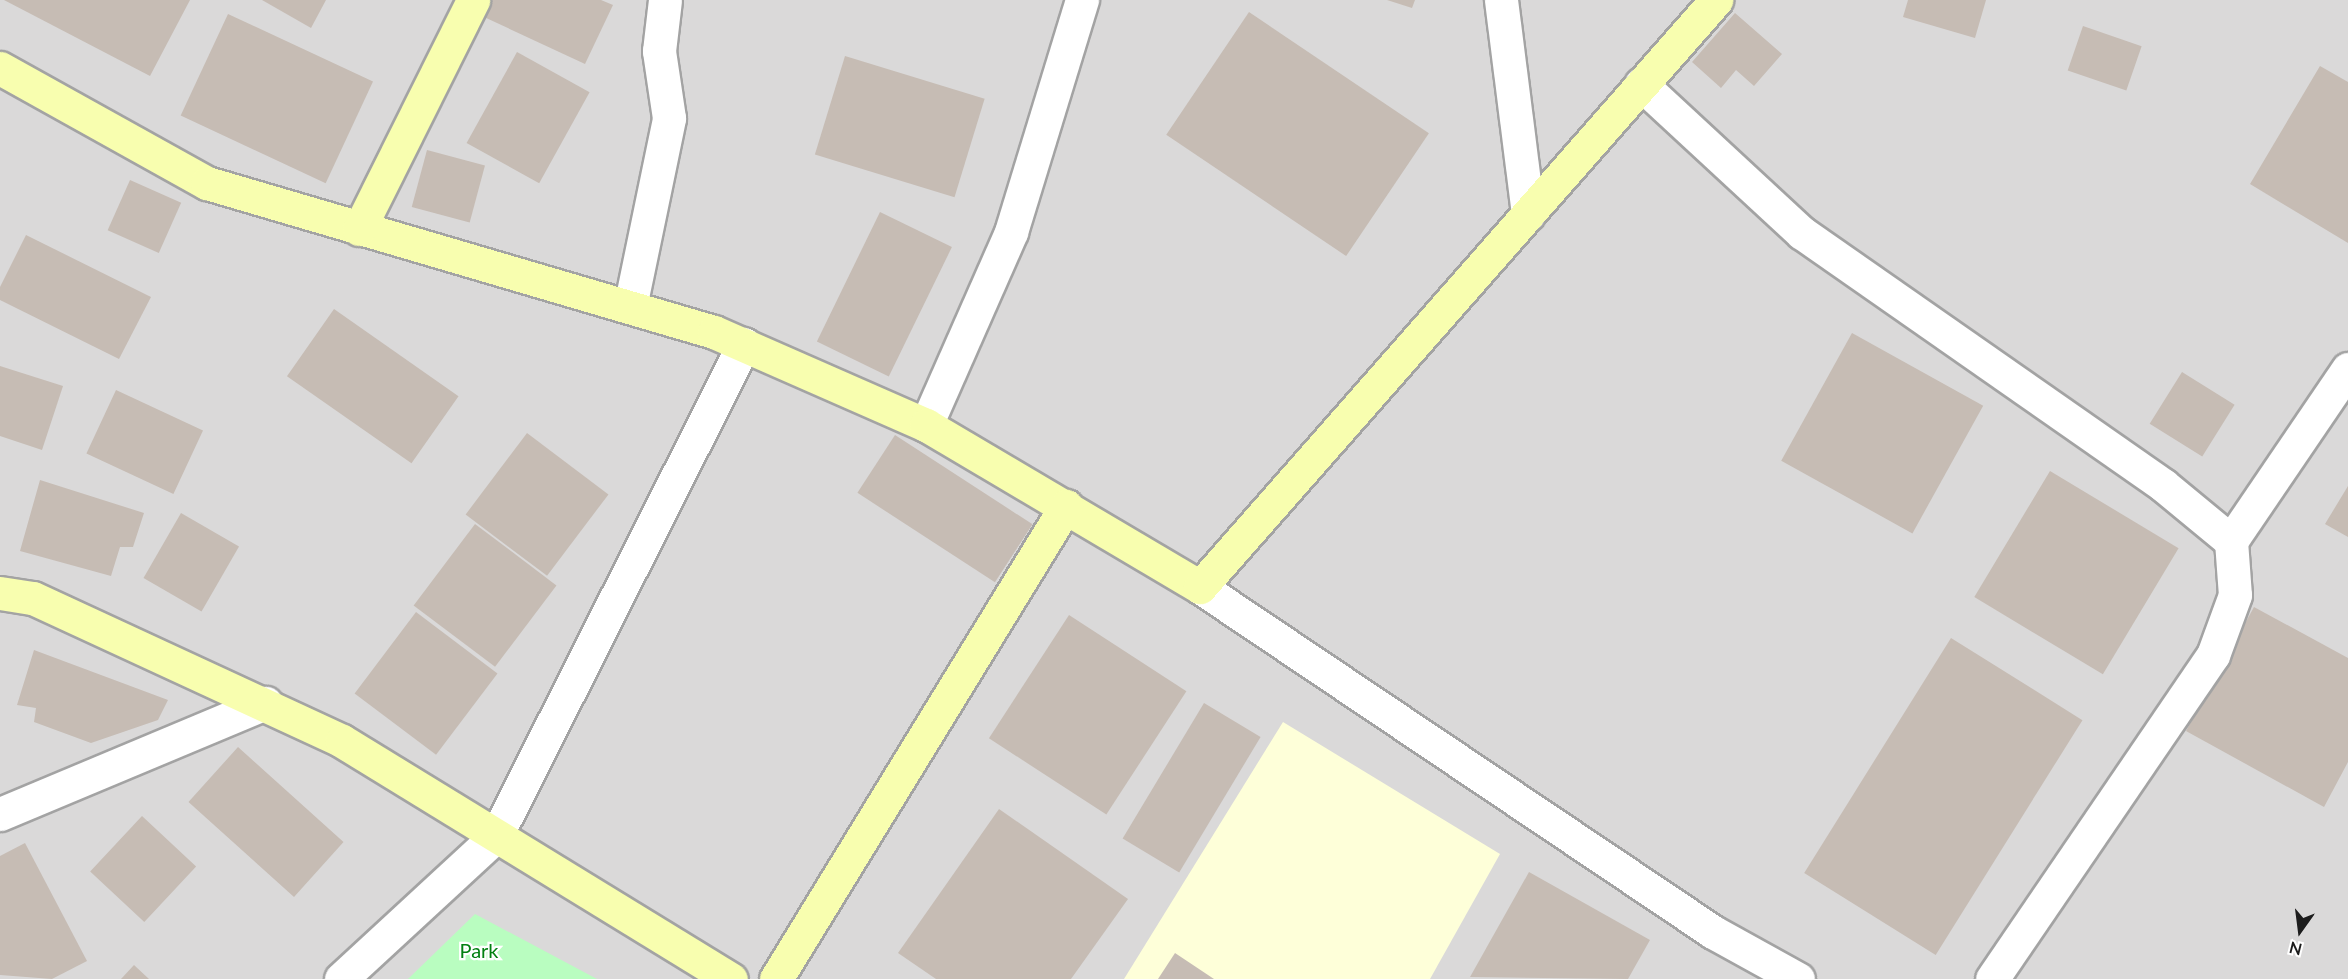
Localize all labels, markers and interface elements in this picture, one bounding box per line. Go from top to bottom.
north arrow [2270,901,2330,961]
park label: Park [459,938,499,962]
text: N [2287,938,2304,960]

